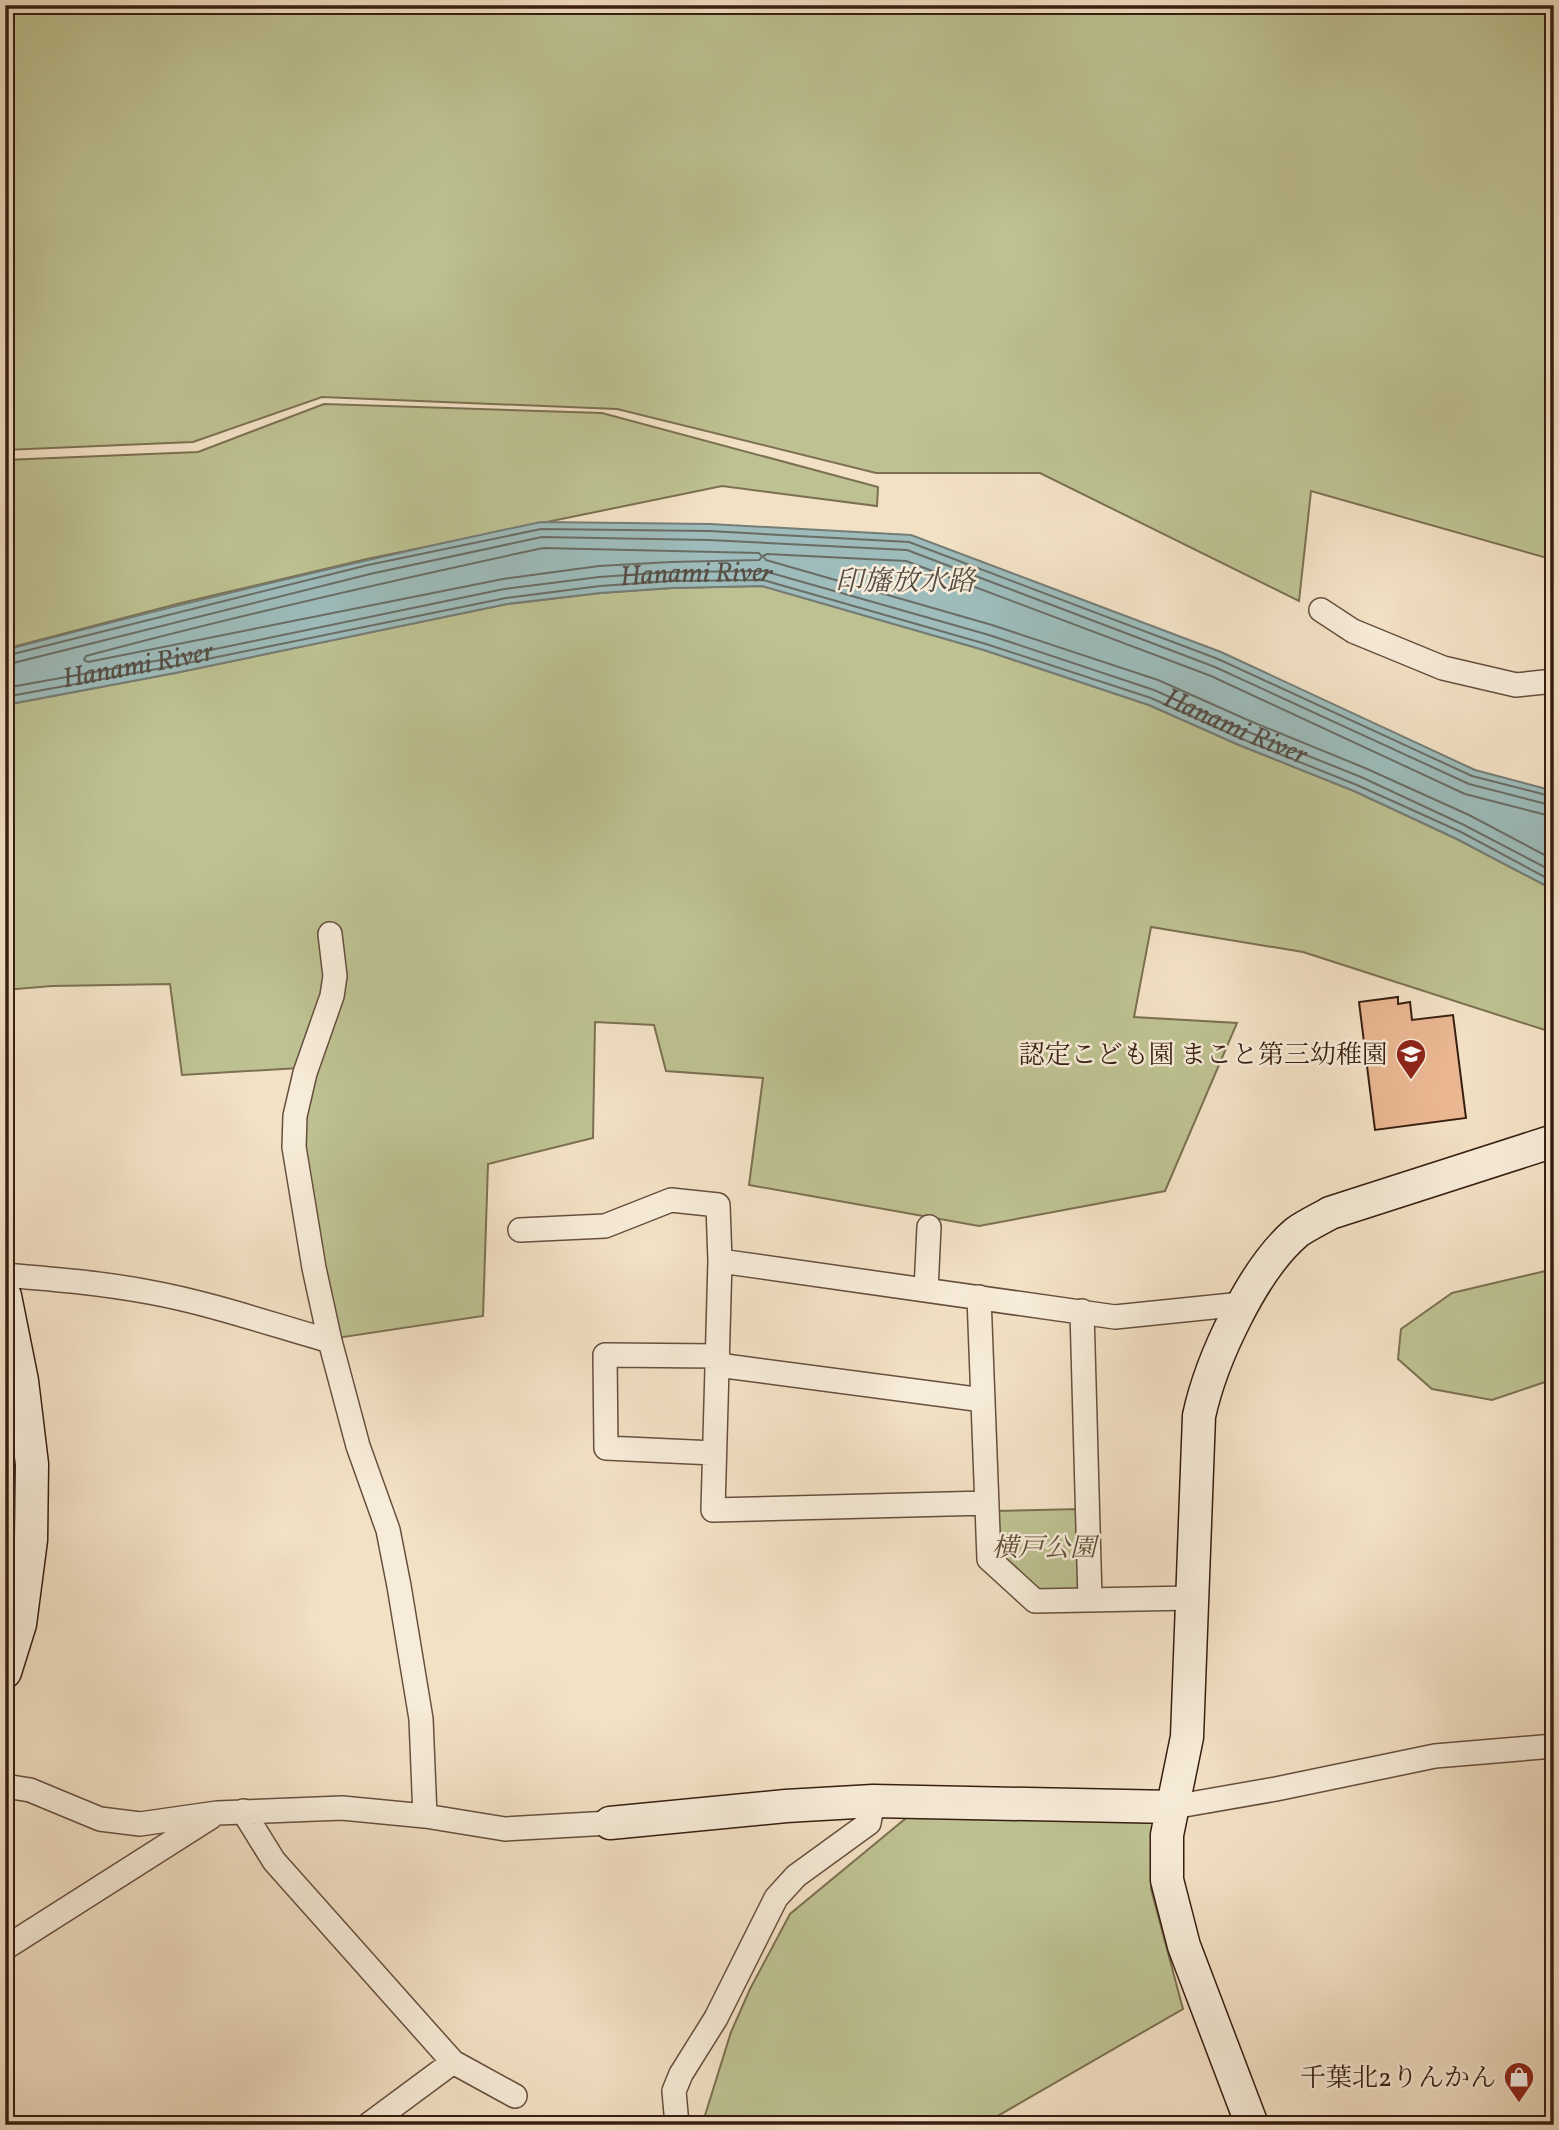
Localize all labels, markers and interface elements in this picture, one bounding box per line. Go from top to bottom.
water label: Hanami River [619,554,778,598]
water label: 印旛放水路 [835,563,977,602]
water label: Hanami River [59,633,218,699]
water label: Hanami River [1157,680,1313,776]
school or university icon: 認定こども園 まこと第三幼稚園 [1394,1037,1428,1081]
place label: 認定こども園 まこと第三幼稚園 [1019,1038,1388,1074]
park label: 横戸公園 [992,1531,1100,1567]
shop icon: 千葉北2りんかん [1502,2060,1536,2104]
place label: 千葉北2りんかん [1300,2061,1496,2097]

